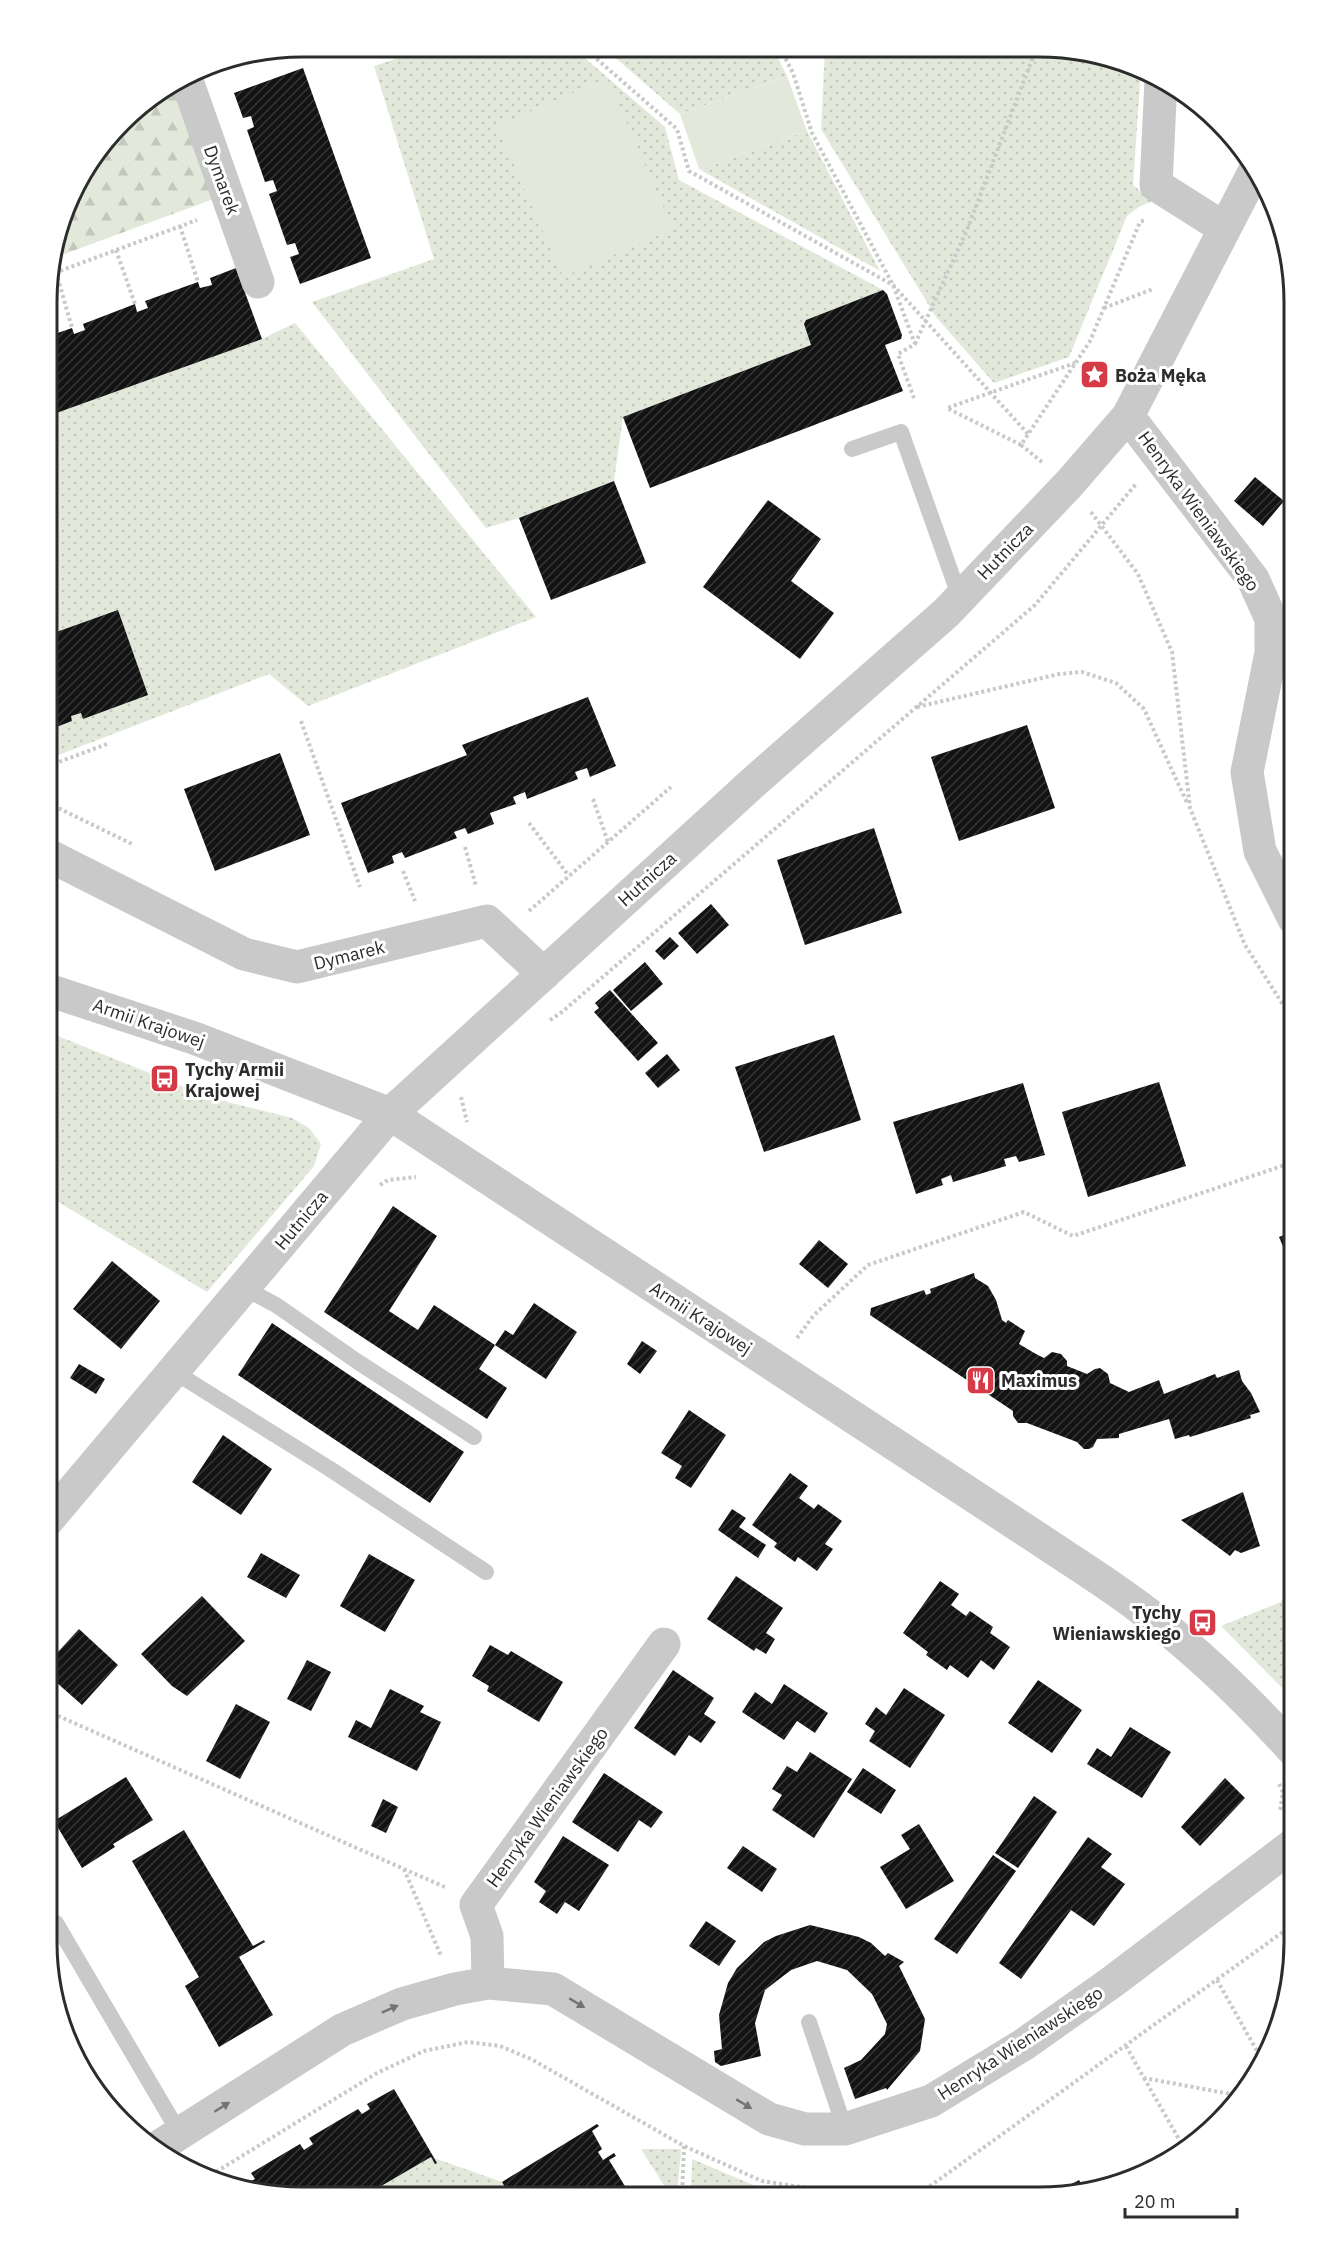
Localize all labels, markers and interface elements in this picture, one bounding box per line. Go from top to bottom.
street label: Dymarek [199,142,245,218]
place icon: Boża Męka [1078,359,1110,391]
place label: Boża Męka [1115,364,1206,387]
street label: Henryka Wieniawskiego [1133,426,1265,596]
street label: Hutnicza [972,517,1038,585]
street label: Hutnicza [613,846,681,911]
street label: Dymarek [311,935,387,975]
street label: Armii Krajowej [90,993,208,1053]
place label: Tychy Armii Krajowej [185,1058,284,1102]
bus stop icon: Tychy Armii Krajowej [148,1063,180,1095]
street label: Hutnicza [269,1185,333,1255]
street label: Armii Krajowej [646,1276,756,1360]
restaurant icon: Maximus [964,1364,996,1396]
place label: Maximus [1001,1369,1077,1392]
place label: Tychy Wieniawskiego [1052,1601,1181,1645]
bus stop icon: Tychy Wieniawskiego [1186,1606,1218,1638]
street label: Henryka Wieniawskiego [481,1722,613,1892]
street label: Henryka Wieniawskiego [933,1981,1107,2105]
one-way arrow [569,1998,585,2009]
one-way arrow [382,2004,399,2013]
one-way arrow [736,2099,752,2110]
one-way arrow [214,2102,230,2113]
scale bar [1125,2181,1238,2219]
text: 20 m [1134,2190,1176,2213]

